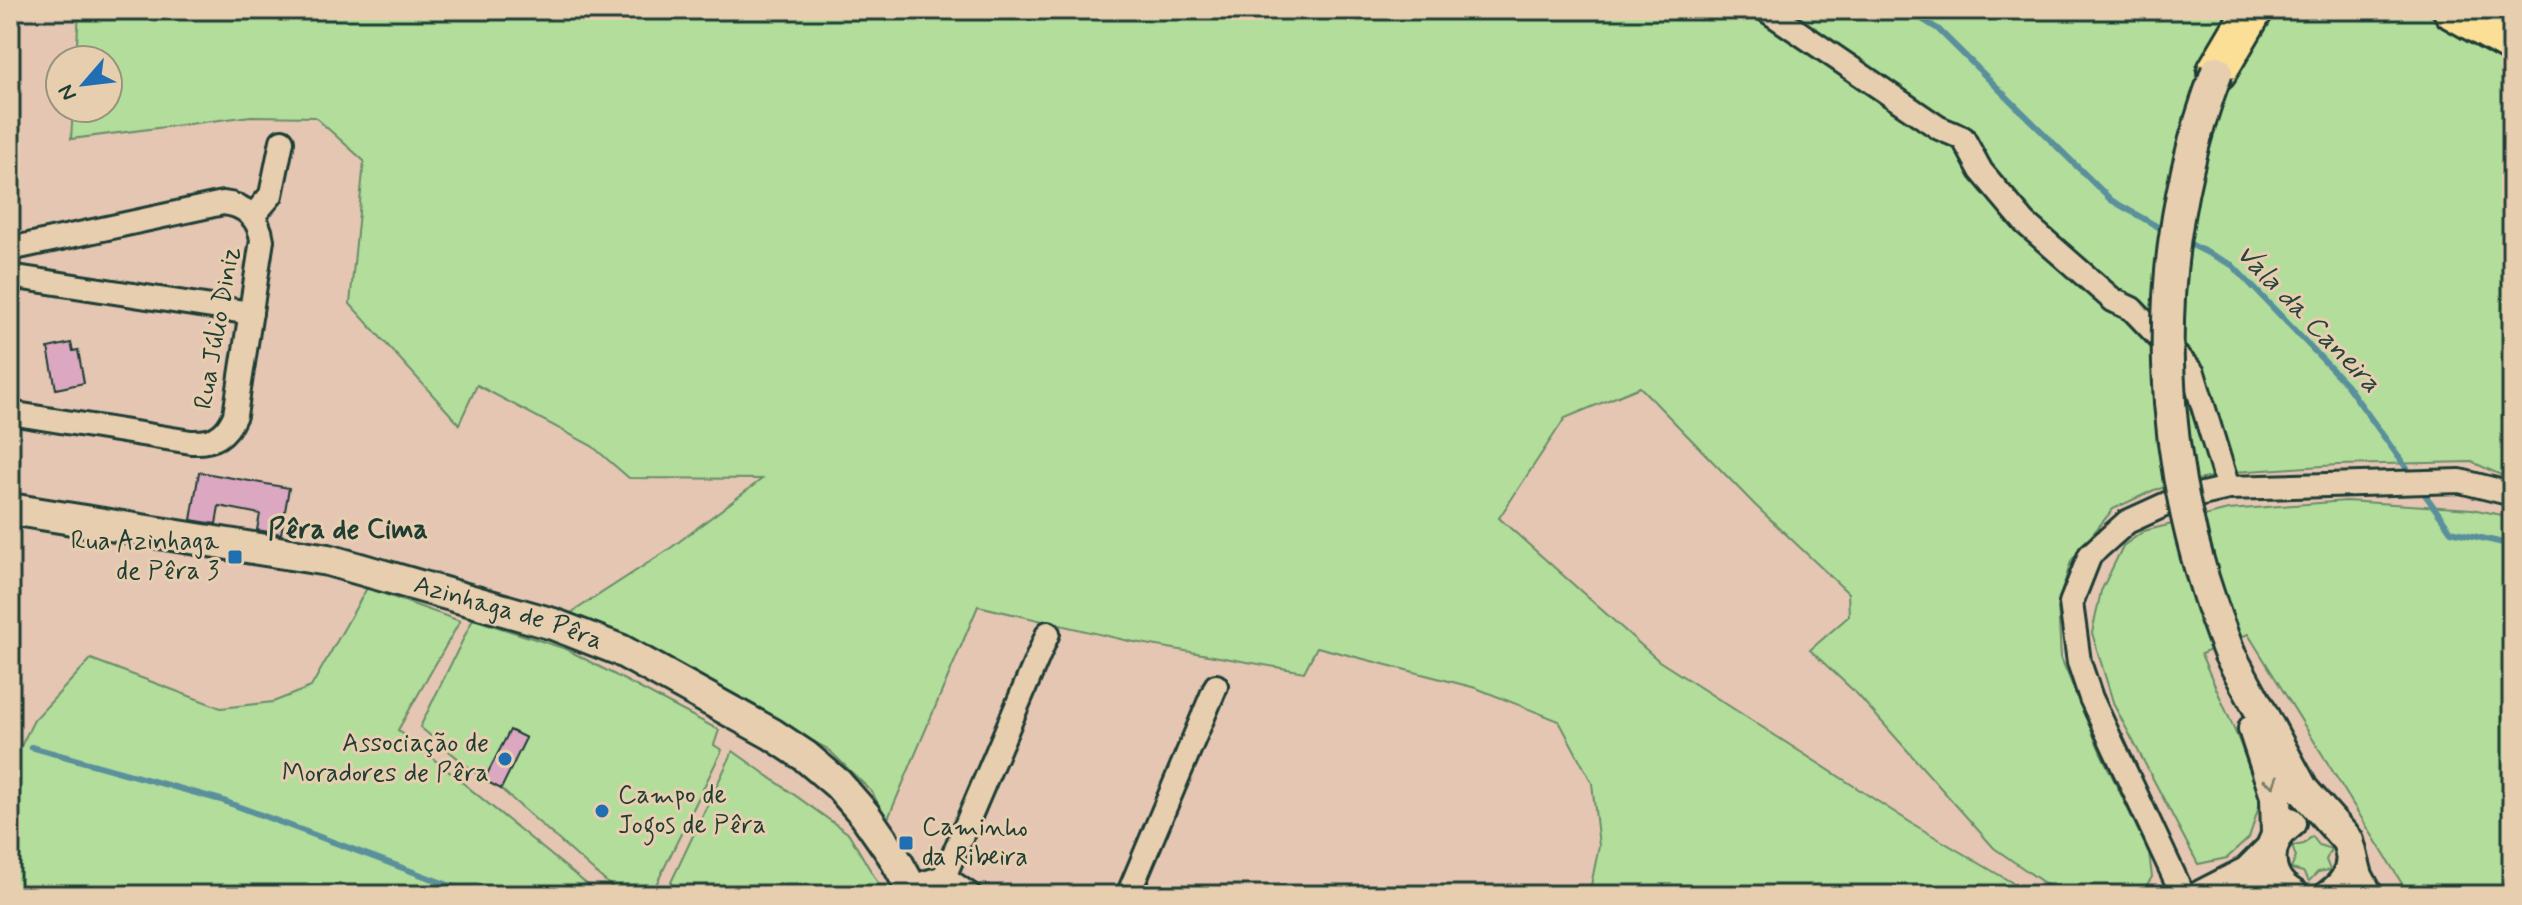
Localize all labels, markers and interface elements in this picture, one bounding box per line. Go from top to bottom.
north arrow [44,44,124,124]
text: N [52,79,84,105]
water label: Vala da Caneira [2227,236,2389,402]
street label: Rua Júlio Diniz [187,244,249,412]
district label: Pêra de Cima [268,512,428,549]
place label: Rua Azinhaga de Pêra 3 [71,525,219,589]
marker: Rua Azinhaga de Pêra 3 [226,548,244,566]
street label: Azinhaga de Pêra [410,568,608,659]
place label: Associação de Moradores de Pêra [282,727,489,791]
marker: Associação de Moradores de Pêra [496,750,514,768]
one-way arrow [2263,775,2279,789]
place label: Campo de Jogos de Pêra [618,779,766,846]
marker: Campo de Jogos de Pêra [593,802,611,820]
place label: Caminho da Ribeira [922,811,1028,875]
marker: Caminho da Ribeira [897,834,915,852]

